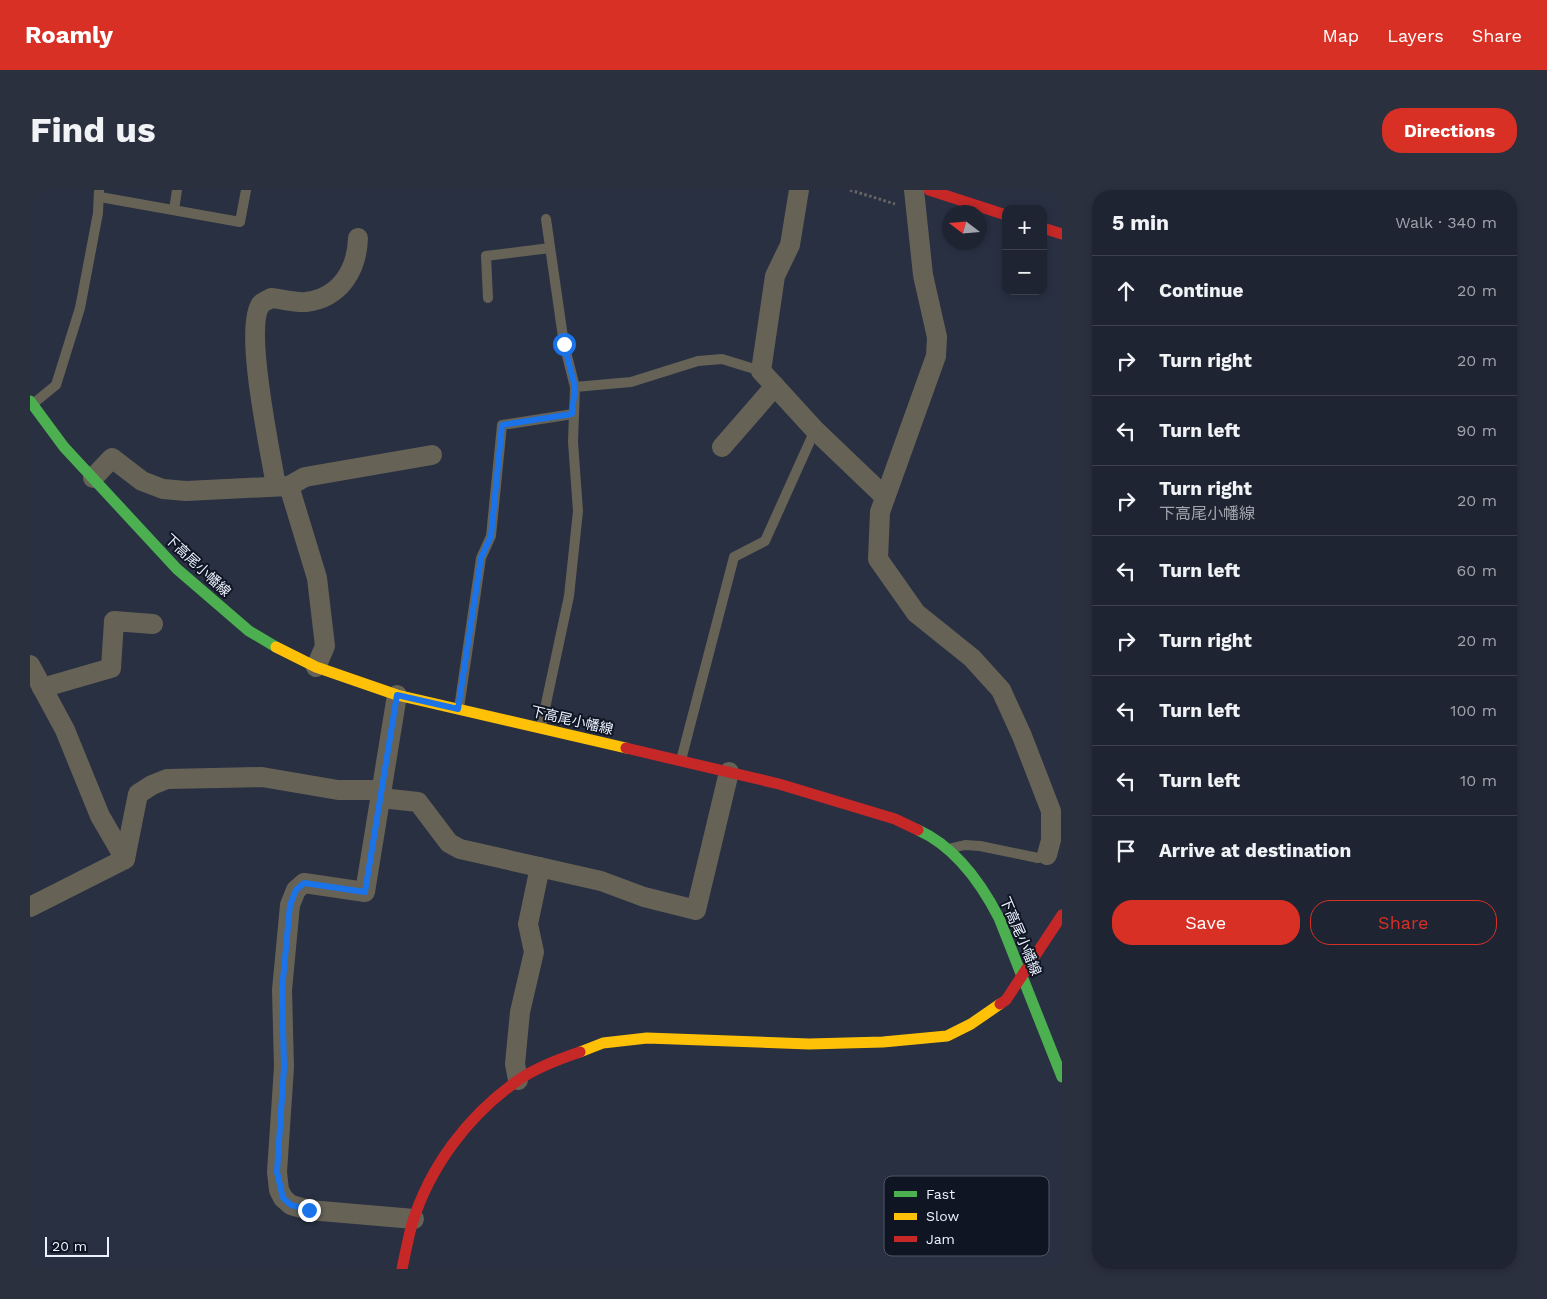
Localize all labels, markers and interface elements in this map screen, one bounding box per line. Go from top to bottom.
text: Roamly [25,21,113,49]
text: Map [1322,25,1359,46]
text: Layers [1387,25,1444,46]
text: Share [1472,25,1522,46]
button: Directions [1382,108,1517,153]
text: Find us [30,109,156,151]
north arrow [942,205,987,250]
map controls [1002,205,1047,295]
button: + [1002,205,1047,250]
text: 5 min [1112,210,1169,235]
text: Walk · 340 m [1395,213,1497,232]
button: − [1002,250,1047,295]
icon: ahead [1112,277,1140,305]
text: Continue [1159,279,1243,302]
text: 20 m [1457,281,1497,300]
route start [553,333,576,356]
icon: right [1112,347,1140,375]
text: Turn right [1159,349,1252,372]
text: 20 m [1457,351,1497,370]
icon: left [1112,417,1140,445]
text: Turn left [1159,419,1240,442]
text: 90 m [1456,421,1497,440]
text: Turn right [1159,477,1252,500]
icon: right [1112,487,1140,515]
text: 20 m [1457,491,1497,510]
text: 下高尾小幡線 [1159,504,1255,523]
street label: 下高尾小幡線 [162,531,234,599]
icon: left [1112,557,1140,585]
text: Turn left [1159,559,1240,582]
text: 60 m [1457,561,1497,580]
icon: right [1112,627,1140,655]
text: Turn right [1159,629,1252,652]
text: 20 m [1457,631,1497,650]
icon: left [1112,697,1140,725]
text: Turn left [1159,699,1240,722]
text: 100 m [1450,701,1497,720]
street label: 下高尾小幡線 [529,703,615,737]
icon: left [1112,767,1140,795]
text: Turn left [1159,769,1240,792]
text: 10 m [1460,771,1497,790]
icon: arrive [1112,837,1140,865]
text: Arrive at destination [1159,839,1351,862]
street label: 下高尾小幡線 [997,894,1045,978]
button: Save [1112,900,1300,945]
button: Share [1310,900,1497,945]
legend [884,1176,1049,1256]
text: Fast [926,1186,955,1202]
route end [298,1199,321,1222]
text: Slow [926,1208,959,1224]
text: Jam [926,1231,955,1247]
scale bar [45,1234,109,1257]
text: 20 m [52,1238,87,1254]

